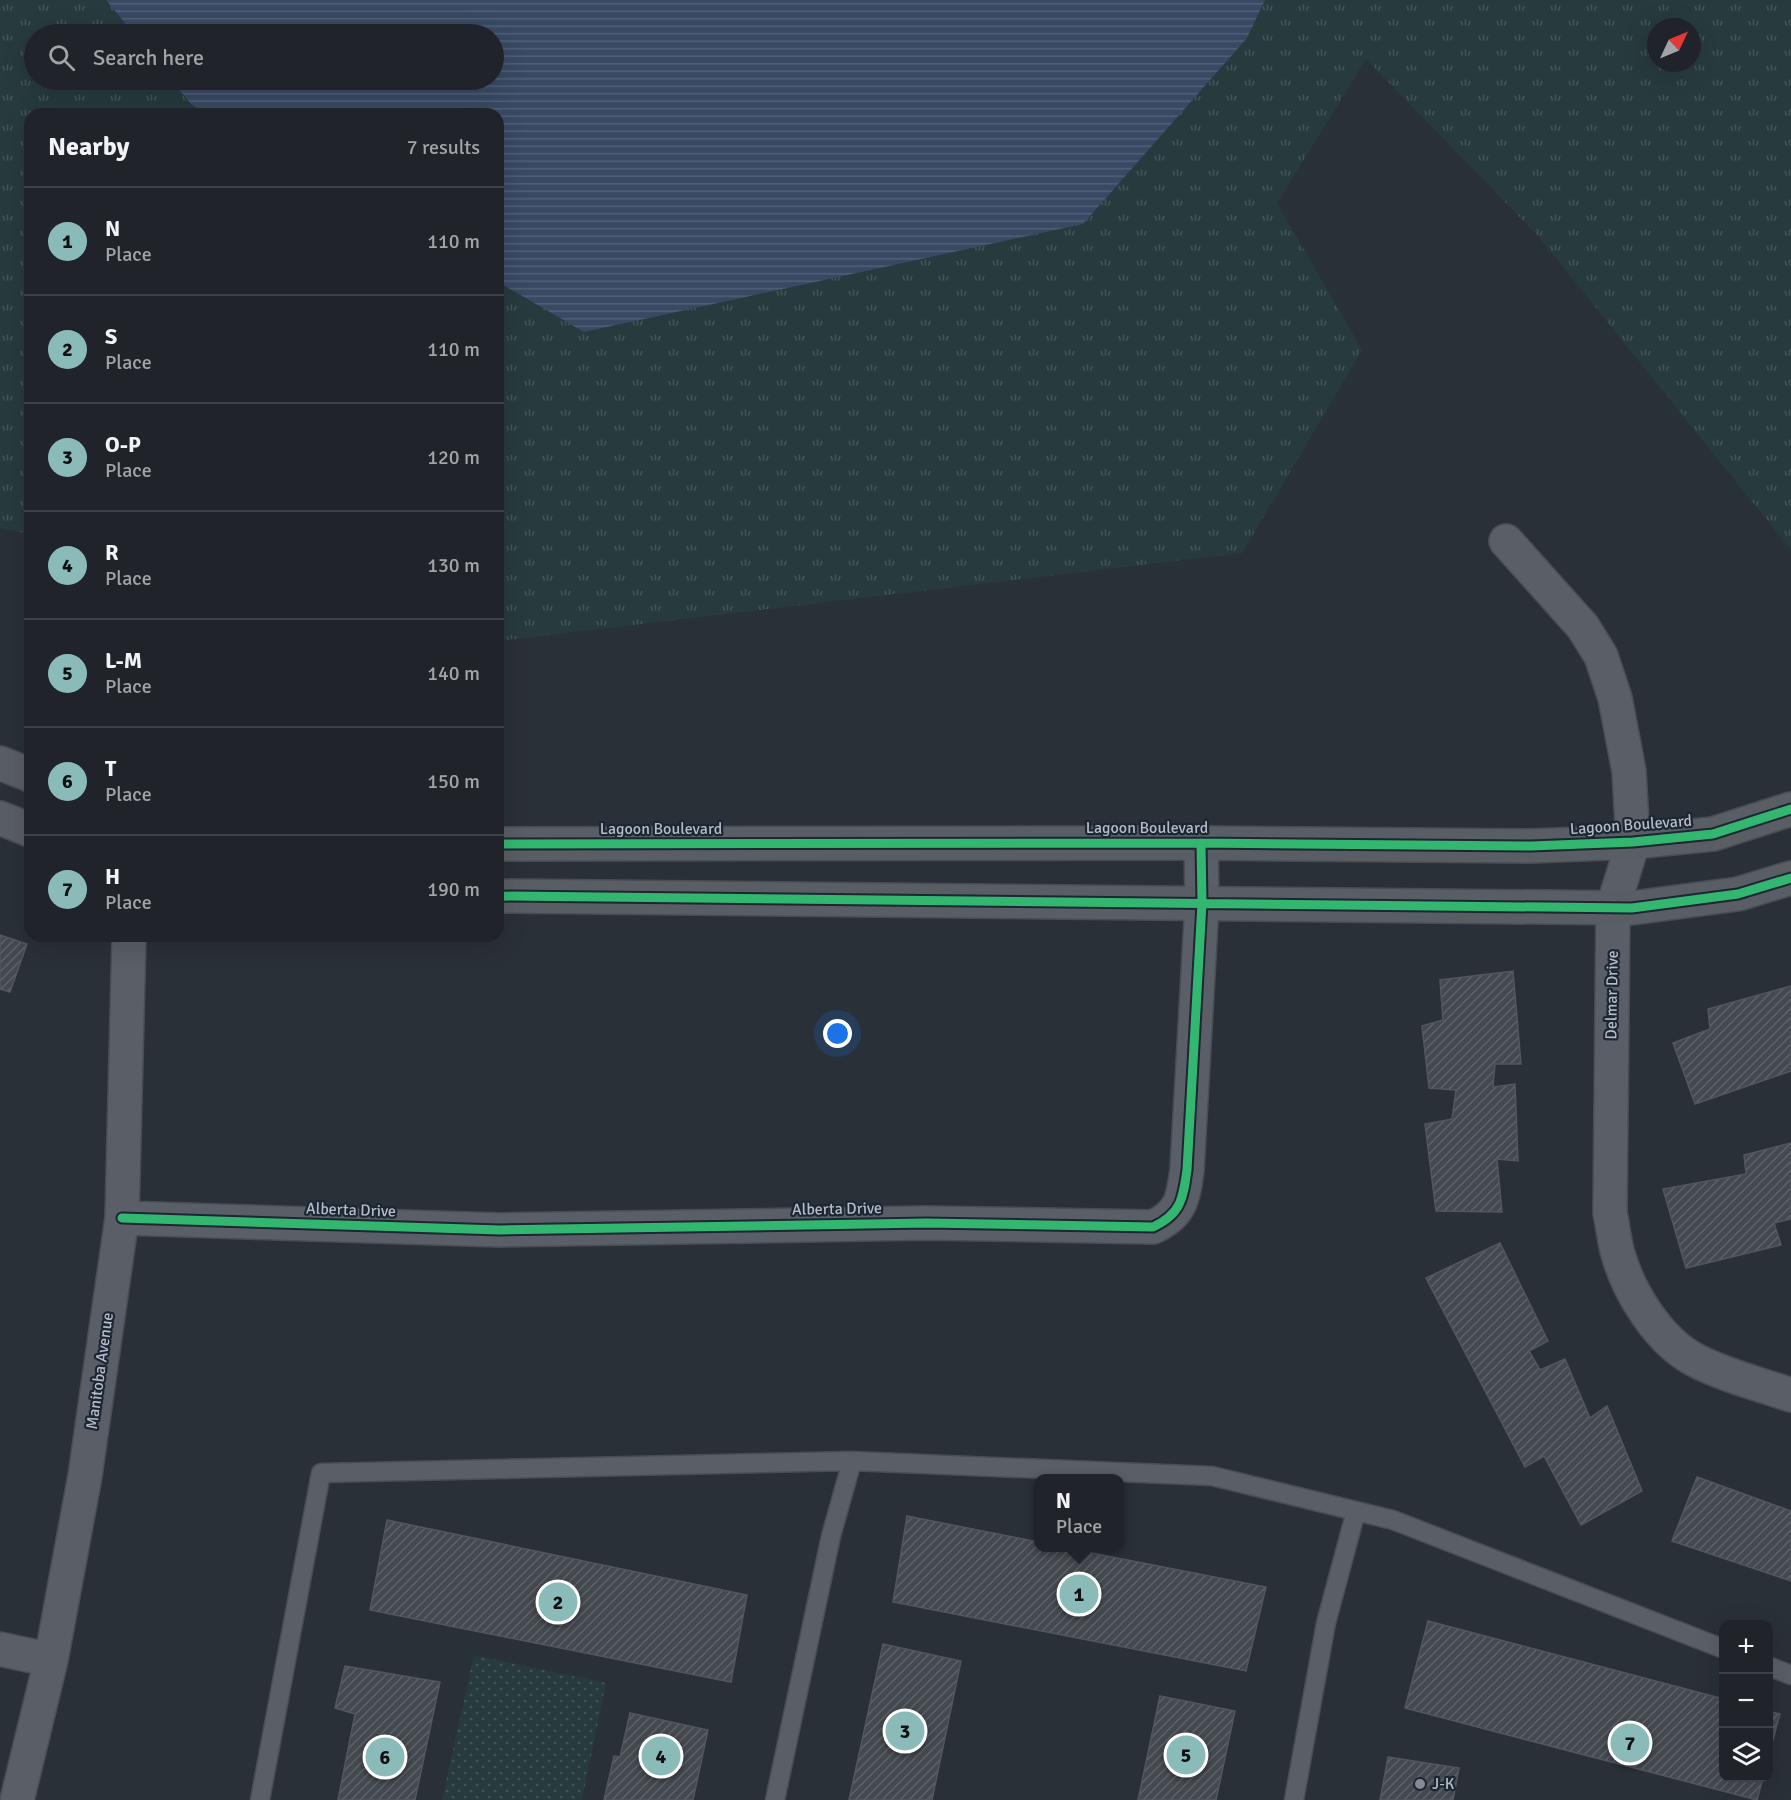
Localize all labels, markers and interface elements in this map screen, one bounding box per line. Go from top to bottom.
north arrow [1647,18,1701,72]
search box [24,24,504,90]
icon: search [45,41,78,74]
text: Search here [93,44,204,71]
text: Nearby [48,131,129,163]
text: 7 results [407,135,480,160]
text: N [105,215,120,242]
text: 1 [62,229,73,254]
text: 110 m [427,229,480,254]
text: Place [105,242,152,267]
text: S [105,323,117,350]
text: 2 [62,337,73,362]
text: 110 m [427,337,480,362]
text: Place [105,350,152,375]
text: O-P [105,431,141,458]
text: 3 [62,445,73,470]
text: 120 m [427,445,480,470]
text: Place [105,458,152,483]
text: R [105,539,119,566]
text: 4 [62,553,73,578]
text: 130 m [427,553,480,578]
text: Place [105,566,152,591]
text: L-M [105,647,142,674]
text: 5 [62,661,73,686]
text: 140 m [427,661,480,686]
text: Place [105,674,152,699]
text: T [105,755,116,782]
text: 6 [62,769,73,794]
text: 150 m [427,769,480,794]
text: Place [105,782,152,807]
street label: Lagoon Boulevard [1569,811,1693,839]
street label: Lagoon Boulevard [1086,818,1208,838]
street label: Lagoon Boulevard [600,819,722,839]
text: H [105,863,120,890]
text: 7 [62,877,73,902]
text: 190 m [427,877,480,902]
text: Place [105,890,152,915]
street label: Delmar Drive [1601,950,1623,1040]
your location [823,1019,852,1048]
street label: Alberta Drive [306,1198,396,1222]
street label: Alberta Drive [792,1198,882,1220]
street label: Manitoba Avenue [82,1311,118,1431]
popup [1034,1474,1124,1552]
text: N [1056,1487,1071,1514]
text: Place [1056,1514,1102,1539]
pin: 1 [1060,1572,1098,1616]
pin: 2 [538,1580,578,1624]
map controls [1719,1620,1773,1782]
button: + [1719,1620,1773,1674]
button: − [1719,1674,1773,1728]
pin: 3 [886,1708,924,1754]
pin: 7 [1610,1720,1650,1766]
button: layers [1719,1728,1773,1782]
pin: 5 [1166,1732,1206,1778]
pin: 6 [366,1734,404,1780]
pin: 4 [642,1734,680,1778]
place label: J-K [1432,1774,1455,1794]
marker: J-K [1413,1777,1427,1791]

